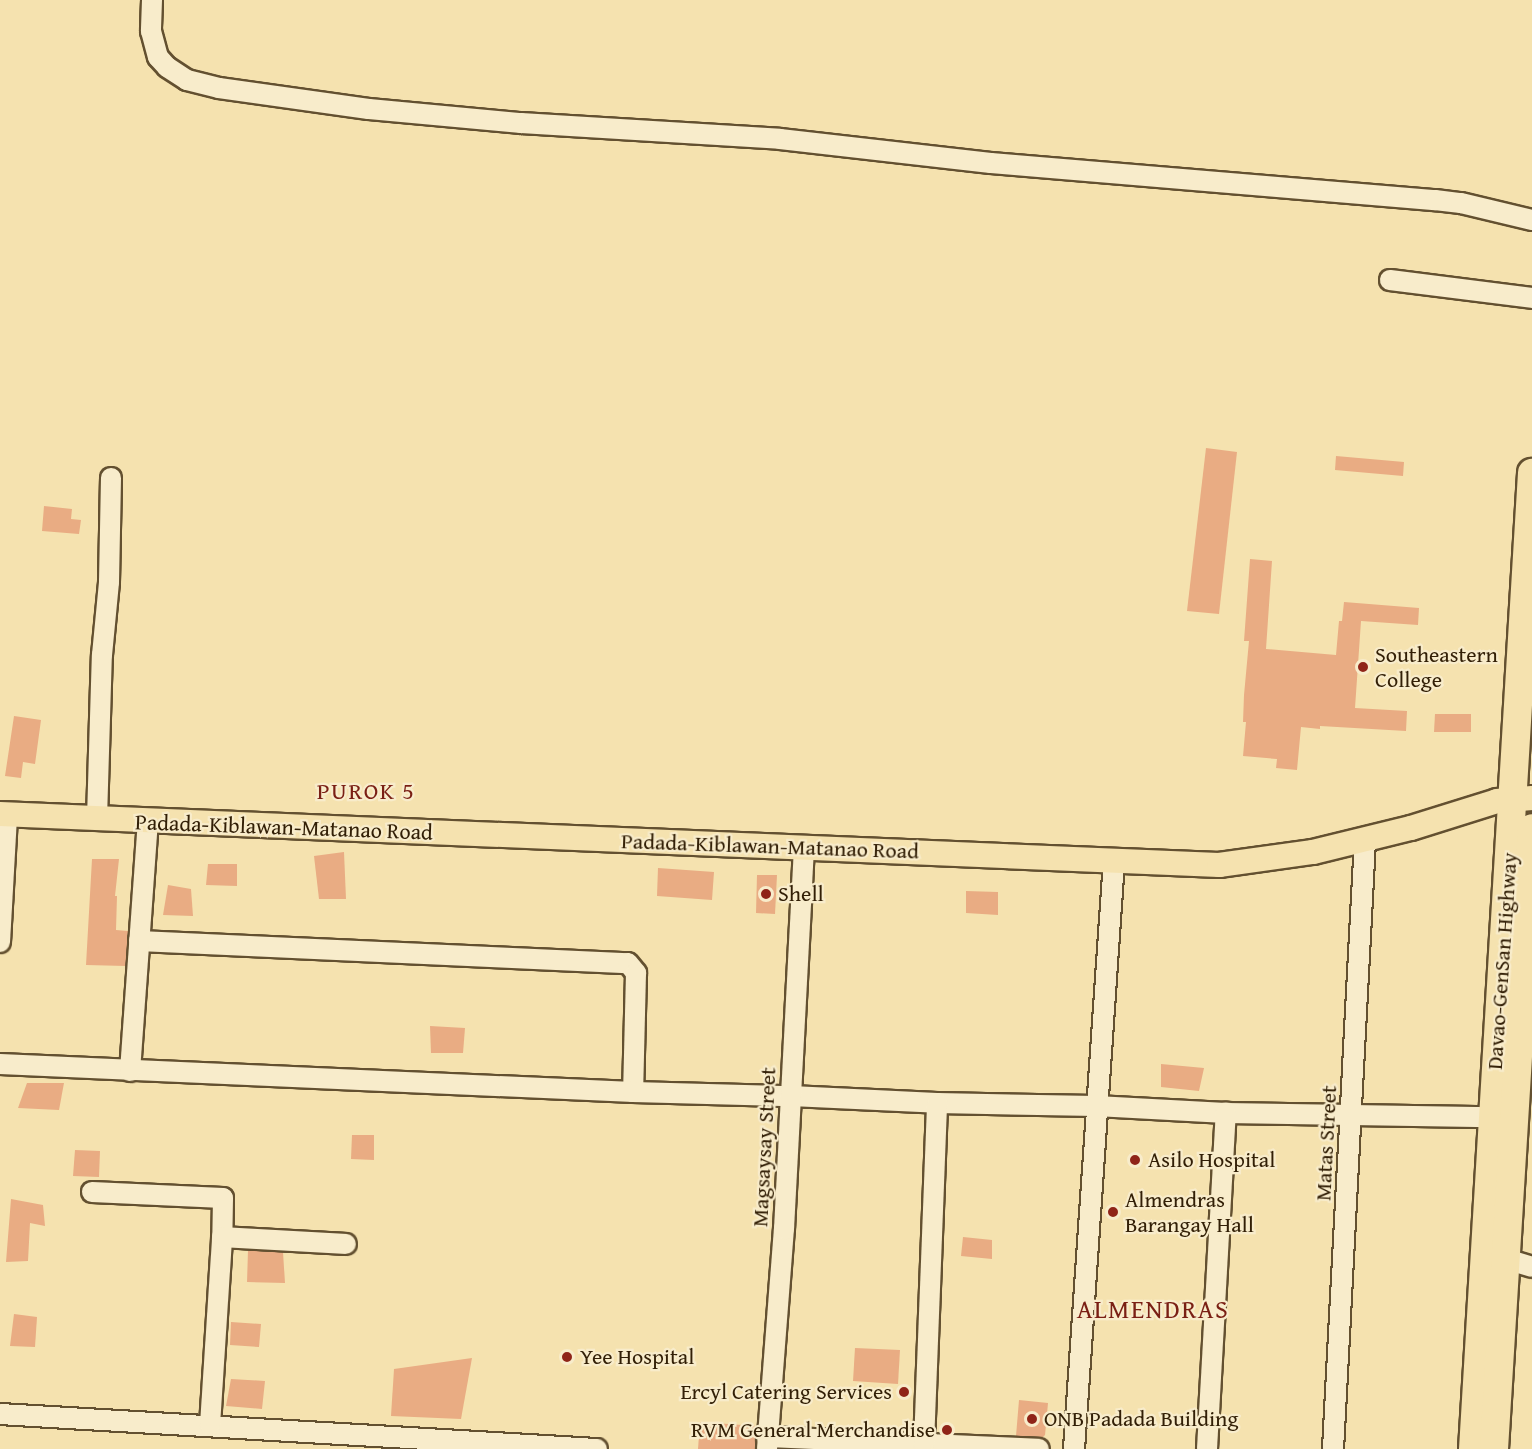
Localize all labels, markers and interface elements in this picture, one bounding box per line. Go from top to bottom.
place label: Southeastern College [1375,641,1498,692]
marker: Southeastern College [1356,660,1370,674]
district label: PUROK 5 [317,777,415,805]
street label: Padada-Kiblawan-Matanao Road [135,809,433,845]
street label: Padada-Kiblawan-Matanao Road [621,828,919,864]
street label: Davao-GenSan Highway [1481,851,1523,1071]
place label: Shell [778,881,824,907]
marker: Shell [759,887,773,901]
street label: Magsaysay Street [747,1066,781,1228]
street label: Matas Street [1310,1084,1342,1202]
place label: Asilo Hospital [1148,1147,1275,1173]
marker: Asilo Hospital [1126,1151,1144,1169]
place label: Almendras Barangay Hall [1125,1186,1254,1238]
marker: Almendras Barangay Hall [1106,1205,1120,1219]
district label: ALMENDRAS [1077,1293,1229,1325]
place label: Yee Hospital [580,1344,694,1370]
marker: Yee Hospital [558,1348,576,1366]
place label: Ercyl Catering Services [680,1379,892,1405]
marker: Ercyl Catering Services [897,1385,911,1399]
place label: ONB Padada Building [1044,1406,1238,1432]
marker: ONB Padada Building [1025,1412,1039,1426]
place label: RVM General Merchandise [691,1417,935,1443]
marker: RVM General Merchandise [940,1423,954,1437]

